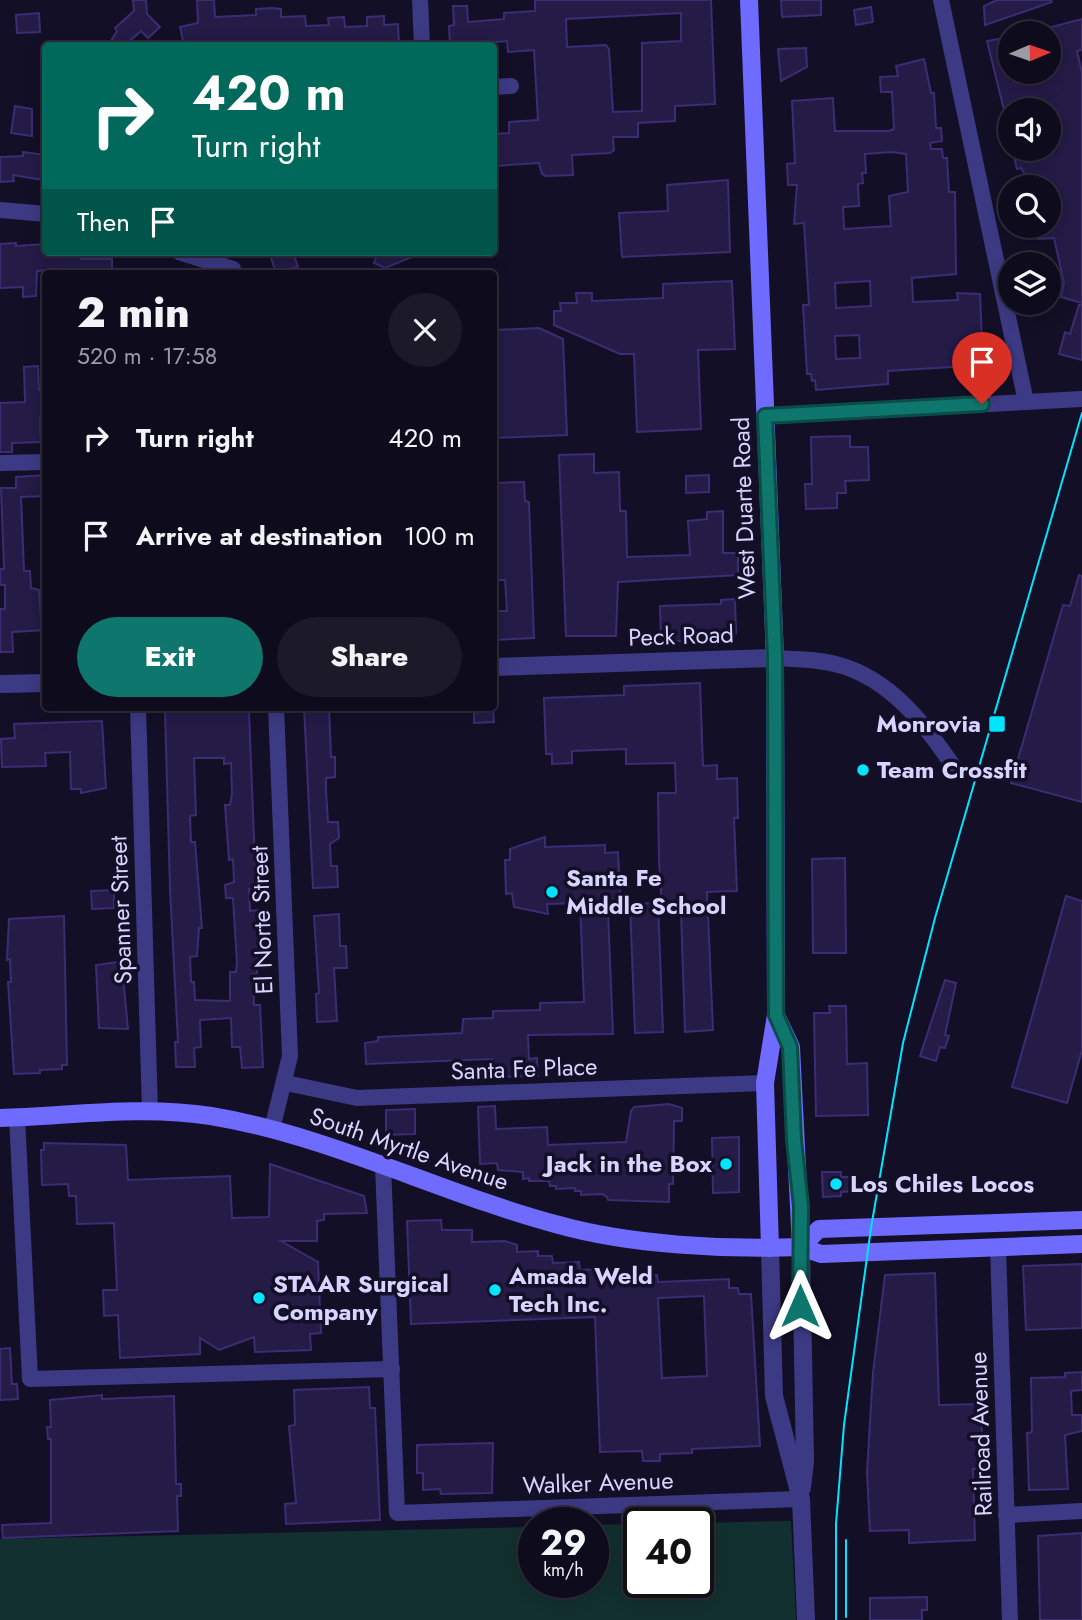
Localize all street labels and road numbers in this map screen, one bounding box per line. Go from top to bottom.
street label: West Duarte Road [723,416,764,600]
street label: Peck Road [628,616,734,655]
street label: Spanner Street [100,835,141,985]
street label: El Norte Street [241,845,282,995]
street label: Santa Fe Place [450,1048,598,1089]
street label: South Myrtle Avenue [305,1098,513,1199]
street label: Railroad Avenue [960,1351,1001,1517]
street label: Walker Avenue [522,1462,674,1503]

